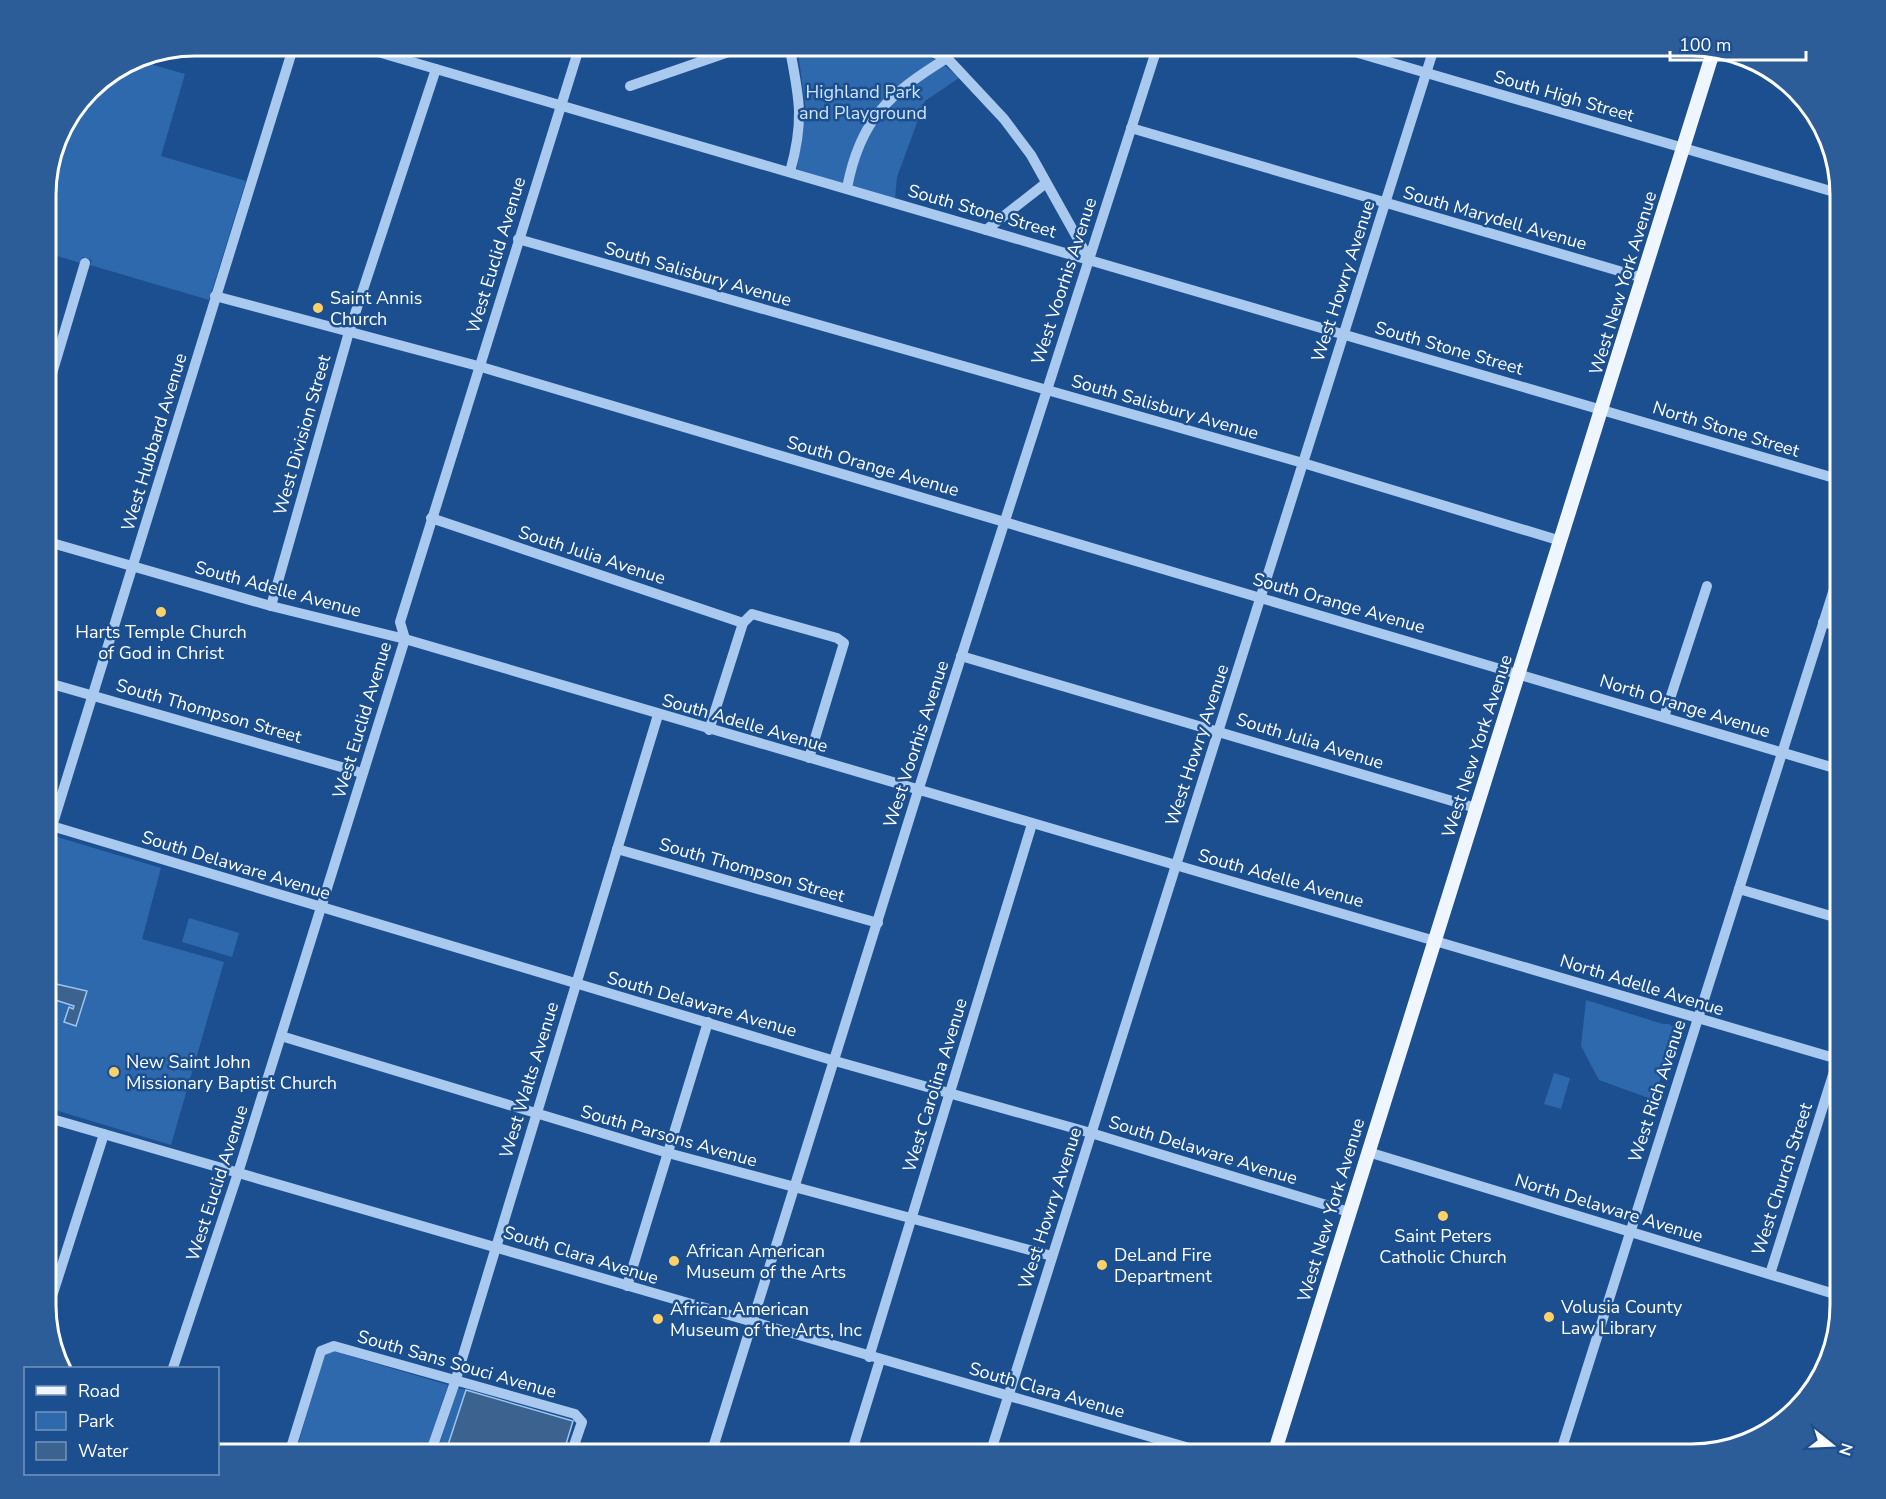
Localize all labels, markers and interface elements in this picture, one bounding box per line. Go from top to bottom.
scale bar [1670,24,1806,62]
text: 100 m [1679,33,1731,57]
street label: South High Street [1491,65,1638,128]
park label: Highland Park and Playground [799,80,927,125]
street label: West Euclid Avenue [461,174,531,336]
street label: South Stone Street [905,178,1060,244]
street label: South Marydell Avenue [1400,180,1590,256]
street label: West New York Avenue [1584,188,1662,378]
street label: West Voorhis Avenue [1026,194,1102,368]
street label: West Howry Avenue [1306,197,1380,365]
street label: South Salisbury Avenue [602,236,794,312]
place label: Saint Annis Church [330,286,422,331]
marker: Saint Annis Church [311,301,325,315]
street label: South Stone Street [1372,315,1527,381]
street label: West Hubbard Avenue [115,350,193,534]
street label: West Division Street [268,351,337,518]
street label: South Salisbury Avenue [1069,369,1261,445]
street label: North Stone Street [1650,395,1803,463]
street label: South Orange Avenue [784,430,962,502]
street label: South Julia Avenue [515,520,669,590]
street label: South Adelle Avenue [192,555,364,623]
street label: South Orange Avenue [1250,567,1428,639]
marker: Harts Temple Church of God in Christ [154,605,168,619]
place label: Harts Temple Church of God in Christ [75,620,247,665]
street label: West Euclid Avenue [327,639,397,801]
street label: West New York Avenue [1436,651,1518,841]
street label: West Voorhis Avenue [878,657,954,831]
street label: West Howry Avenue [1160,661,1234,829]
street label: North Orange Avenue [1597,669,1773,743]
street label: South Thompson Street [113,673,305,749]
street label: South Adelle Avenue [659,688,831,758]
street label: South Julia Avenue [1233,707,1387,775]
street label: South Delaware Avenue [139,825,333,905]
street label: South Thompson Street [656,832,848,908]
street label: South Adelle Avenue [1195,843,1367,913]
street label: North Adelle Avenue [1557,949,1727,1021]
street label: South Delaware Avenue [604,965,800,1043]
street label: West Carolina Avenue [897,995,973,1175]
street label: West Walts Avenue [494,999,564,1161]
street label: West Rich Avenue [1623,1017,1691,1165]
place label: New Saint John Missionary Baptist Church [126,1050,337,1095]
marker: New Saint John Missionary Baptist Church [107,1065,121,1079]
street label: South Parsons Avenue [578,1099,760,1173]
street label: West Church Street [1746,1099,1818,1258]
street label: West Euclid Avenue [180,1102,254,1264]
street label: South Delaware Avenue [1106,1110,1300,1190]
street label: West New York Avenue [1292,1115,1370,1305]
street label: West Howry Avenue [1013,1124,1087,1292]
street label: North Delaware Avenue [1512,1168,1706,1248]
marker: Saint Peters Catholic Church [1436,1209,1450,1223]
street label: South Clara Avenue [500,1220,662,1290]
place label: Saint Peters Catholic Church [1379,1224,1507,1269]
place label: African American Museum of the Arts [686,1239,846,1284]
place label: DeLand Fire Department [1114,1243,1212,1288]
marker: African American Museum of the Arts [667,1254,681,1268]
marker: DeLand Fire Department [1095,1258,1109,1272]
place label: Volusia County Law Library [1560,1295,1683,1340]
place label: African American Museum of the Arts, Inc [670,1297,862,1342]
marker: Volusia County Law Library [1542,1310,1556,1324]
marker: African American Museum of the Arts, Inc [651,1312,665,1326]
street label: South Sans Souci Avenue [355,1324,559,1404]
street label: South Clara Avenue [966,1356,1128,1424]
legend [24,1367,219,1475]
text: Road [78,1379,120,1403]
text: Park [78,1409,115,1433]
north arrow [1802,1415,1862,1475]
text: Water [78,1439,129,1463]
text: N [1833,1440,1858,1458]

